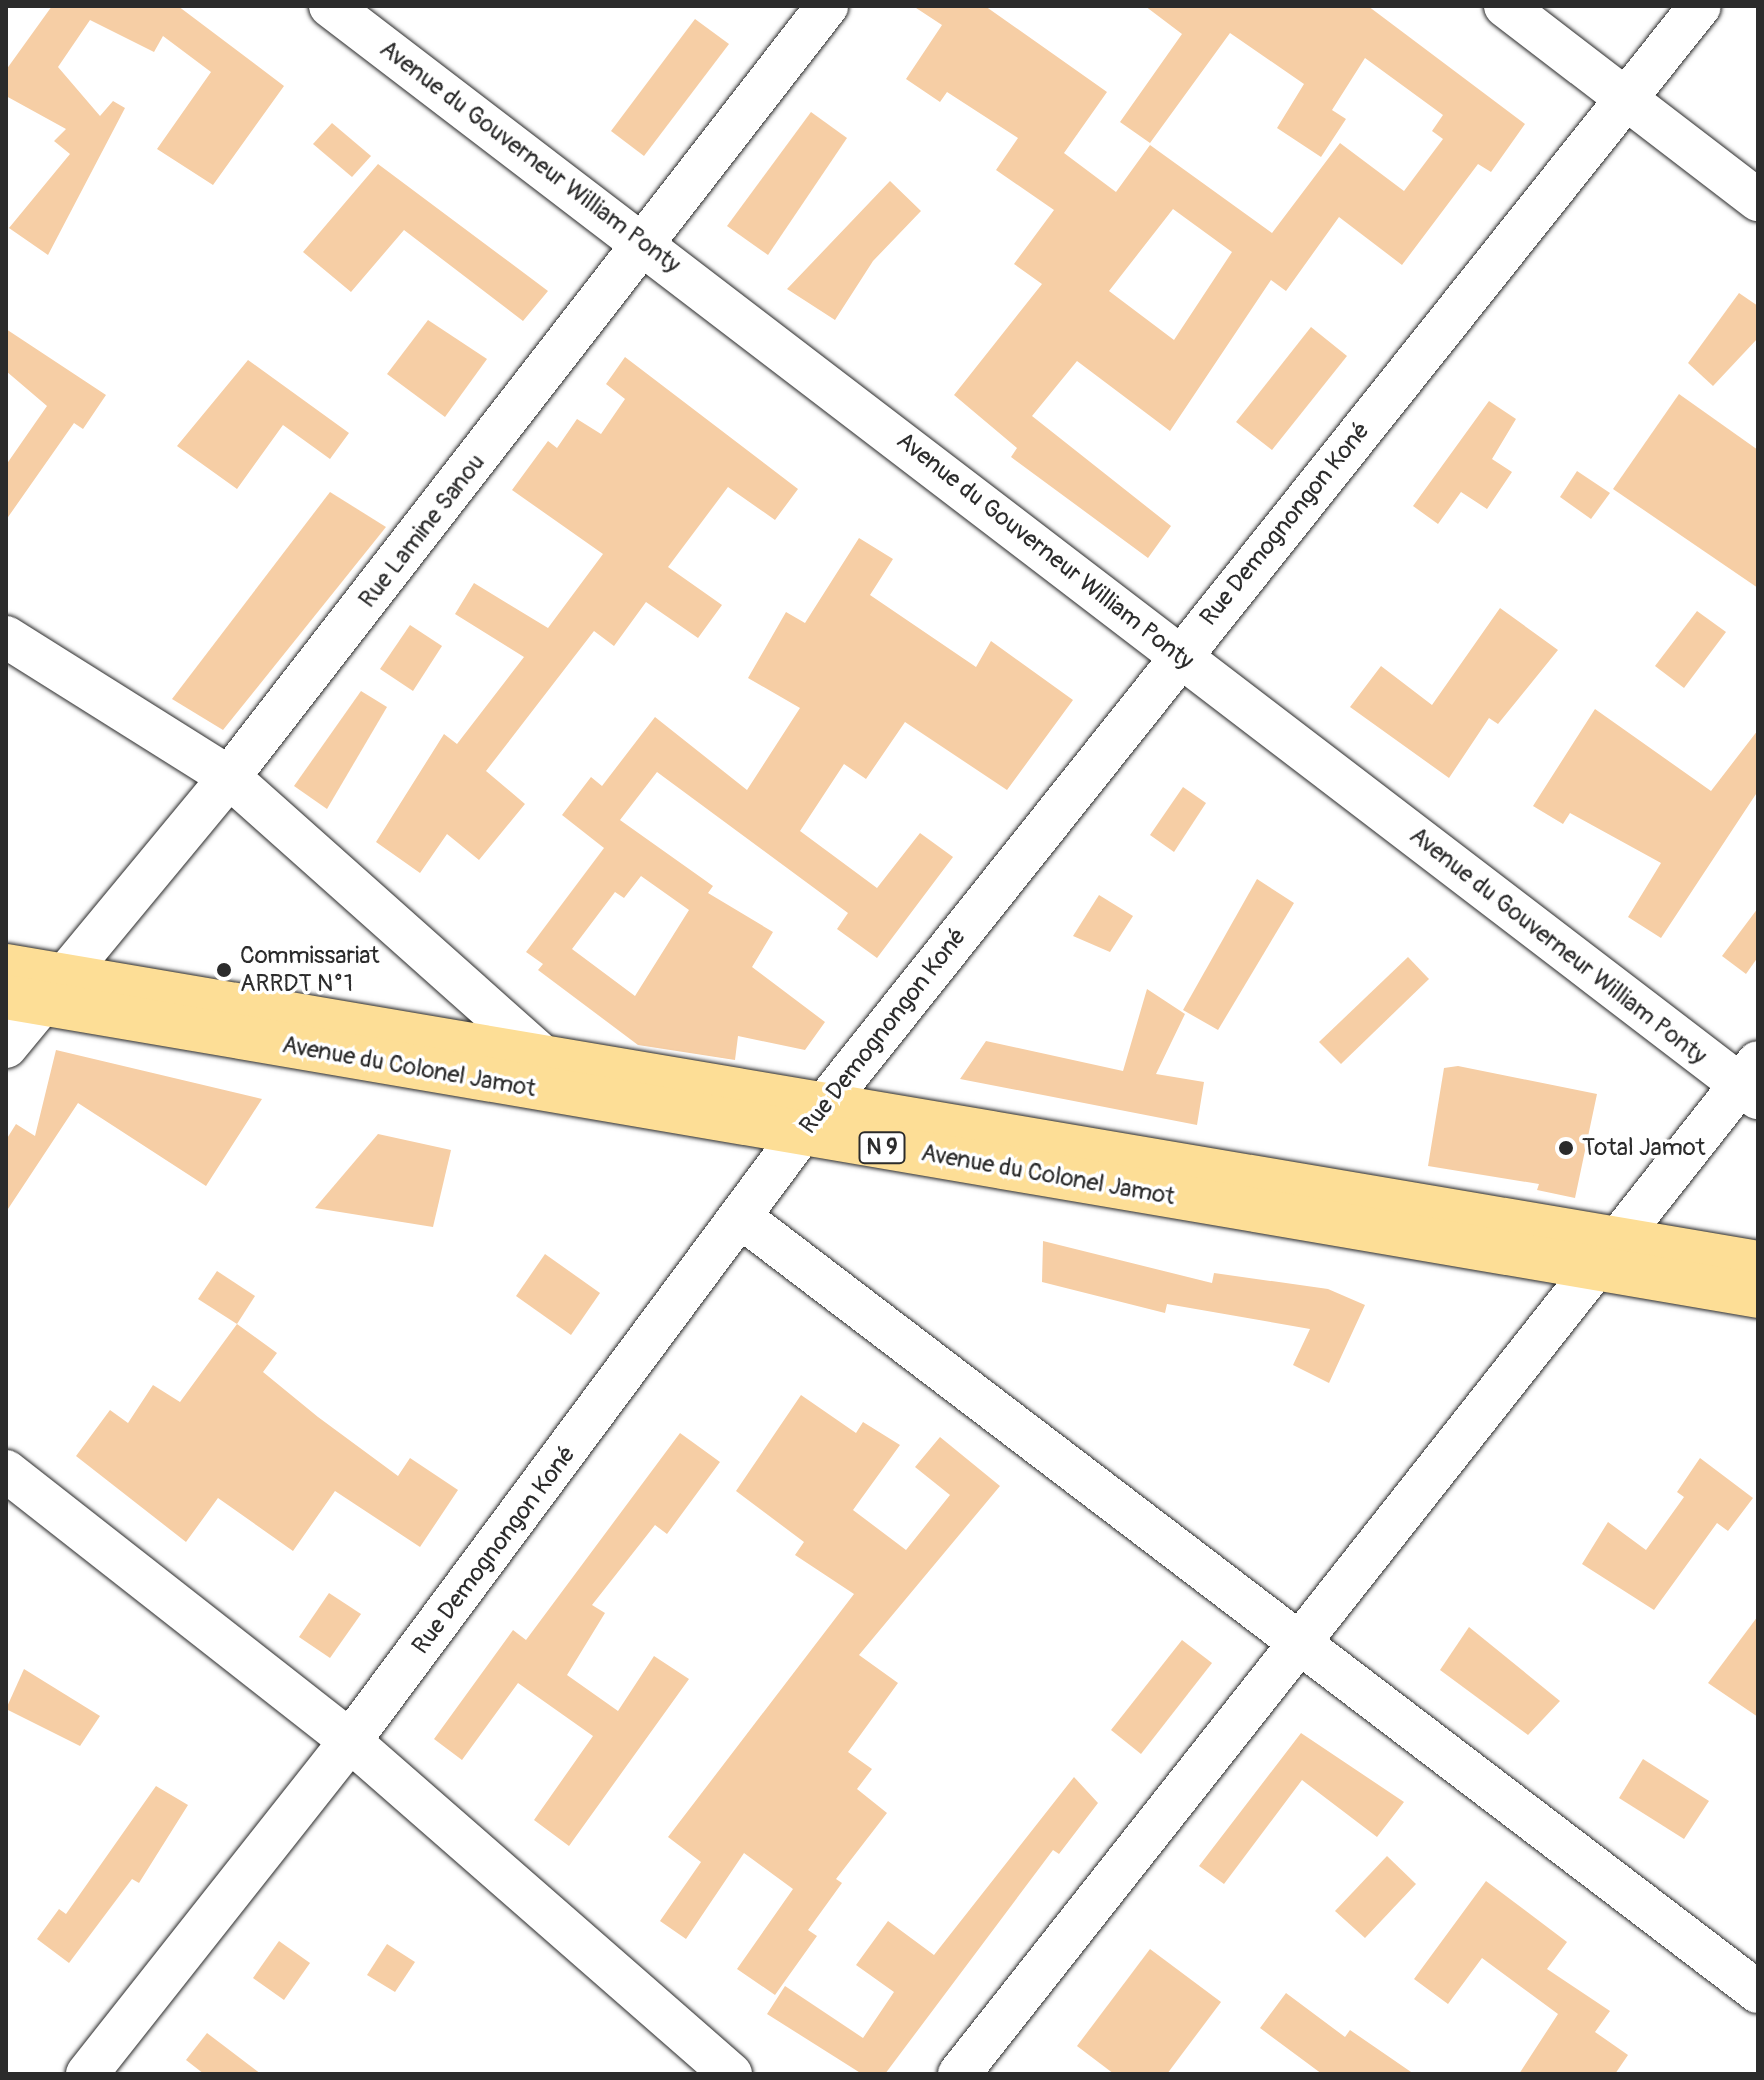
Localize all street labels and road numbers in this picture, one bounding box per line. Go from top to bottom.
street label: Avenue du Gouverneur William Ponty [374,35,686,279]
street label: Rue Demognongon Koné [1194,417,1376,631]
street label: Avenue du Gouverneur William Ponty [891,426,1199,676]
street label: Rue Lamine Sanou [353,448,491,614]
street label: Avenue du Gouverneur William Ponty [1404,821,1712,1071]
street label: Rue Demognongon Koné [794,922,972,1140]
street label: Avenue du Colonel Jamot [280,1031,538,1103]
road number: N 9 [858,1130,906,1166]
street label: Avenue du Colonel Jamot [919,1139,1177,1211]
street label: Rue Demognongon Koné [406,1440,582,1660]

